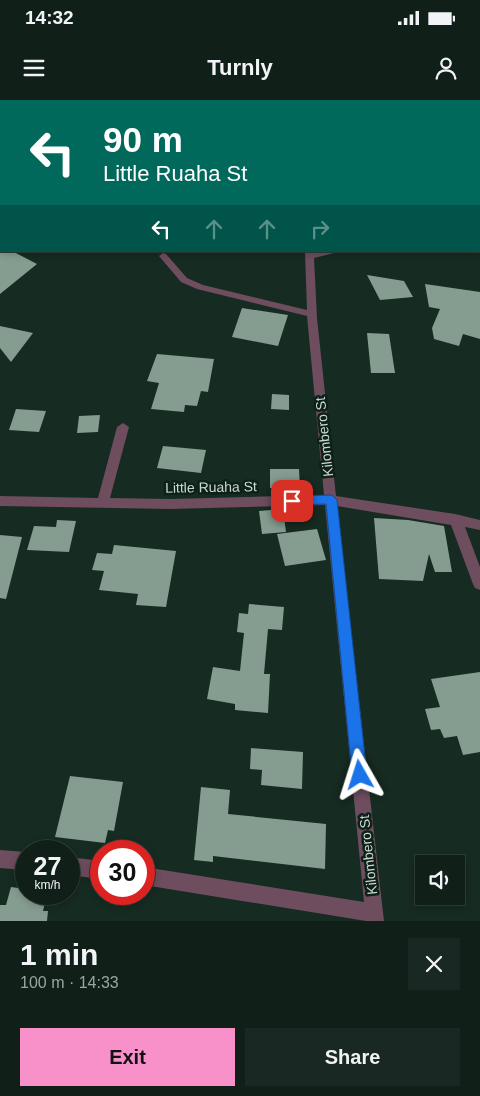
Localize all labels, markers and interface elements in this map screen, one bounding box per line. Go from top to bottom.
text: 14:32 [25,7,74,28]
icon: menu [20,54,48,82]
icon: person [432,54,460,82]
text: Turnly [207,55,273,80]
icon: left [20,120,85,185]
text: 90 m [103,120,183,159]
text: Little Ruaha St [103,161,247,186]
icon: left [147,215,175,243]
icon: ahead [200,215,228,243]
icon: ahead [253,215,281,243]
icon: right [306,215,334,243]
street label: Kilombero St [312,396,336,478]
street label: Little Ruaha St [165,478,257,496]
pin [271,480,313,522]
icon: arrive [278,487,306,515]
position arrow [333,748,385,800]
street label: Kilombero St [356,814,380,896]
speed limit sign: 30 [90,840,155,905]
text: 27 [34,852,61,880]
map controls [415,855,465,905]
button: sound [415,855,465,905]
text: km/h [34,878,61,892]
text: 1 min [20,938,98,971]
button: close [408,938,460,990]
text: 100 m · 14:33 [20,974,119,991]
button: Exit [20,1028,235,1086]
button: Share [245,1028,460,1086]

